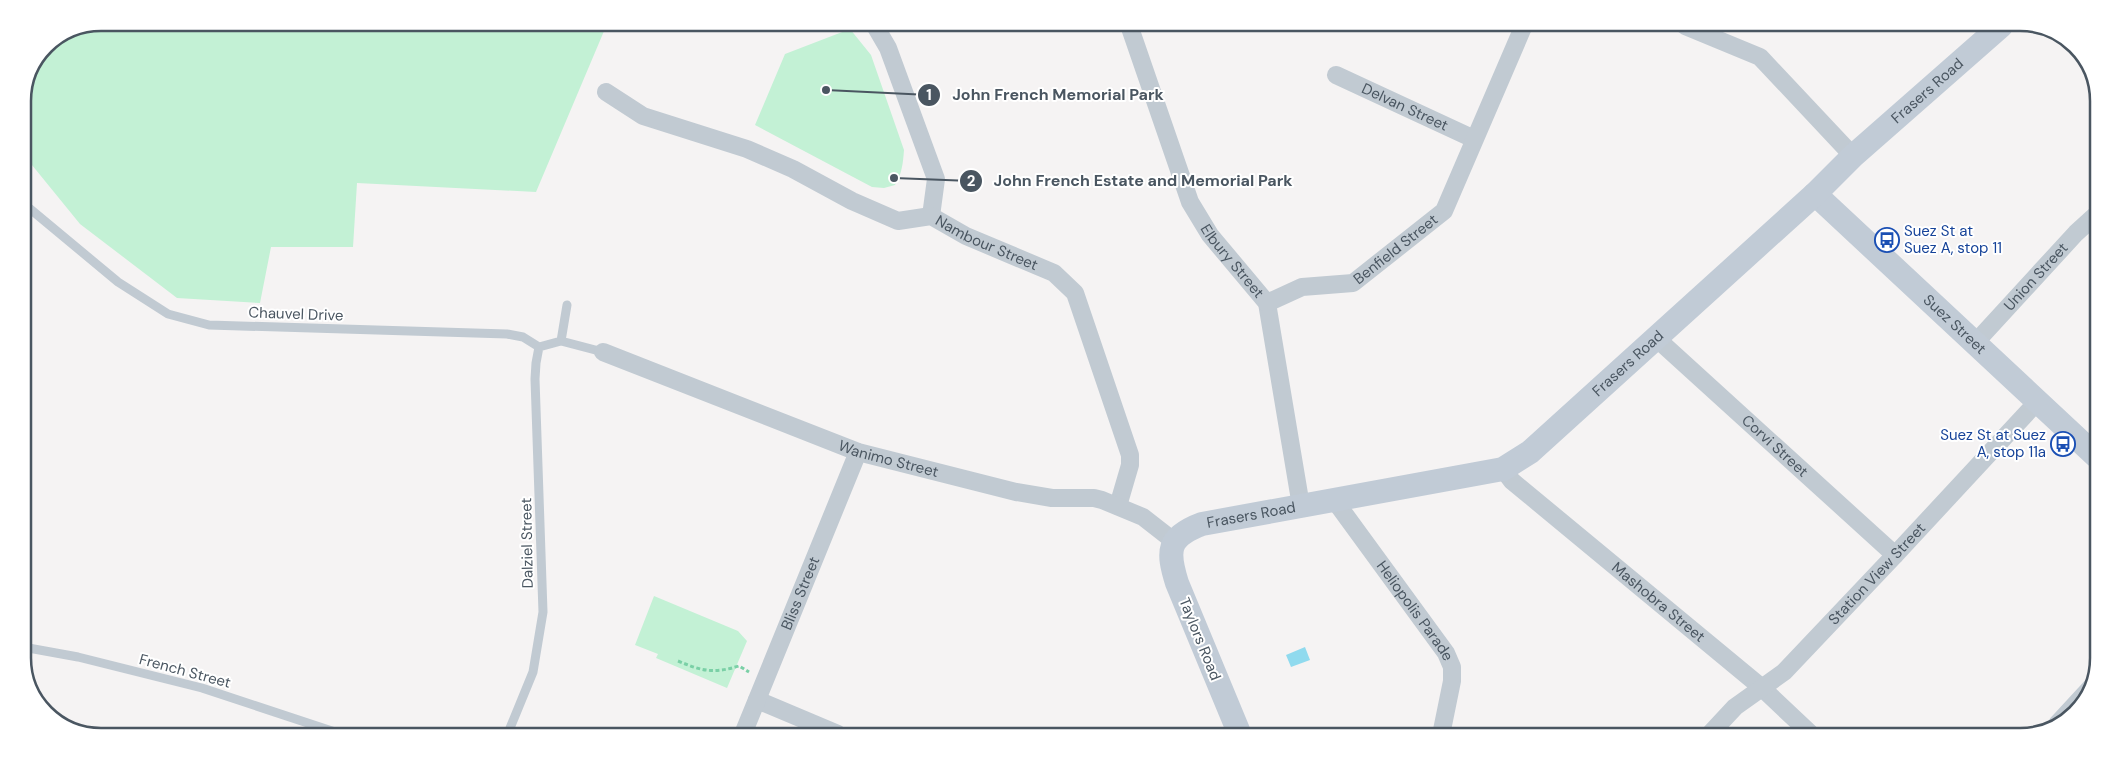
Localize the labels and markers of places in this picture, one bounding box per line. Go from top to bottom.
callout: John French Memorial Park [917,79,1174,110]
callout: John French Estate and Memorial Park [958,165,1302,196]
place label: Suez St at Suez A, stop 11 [1904,221,2002,258]
bus stop icon: Suez St at Suez A, stop 11 [1874,227,1900,253]
place label: Suez St at Suez A, stop 11a [1940,425,2046,462]
bus stop icon: Suez St at Suez A, stop 11a [2050,431,2076,457]

